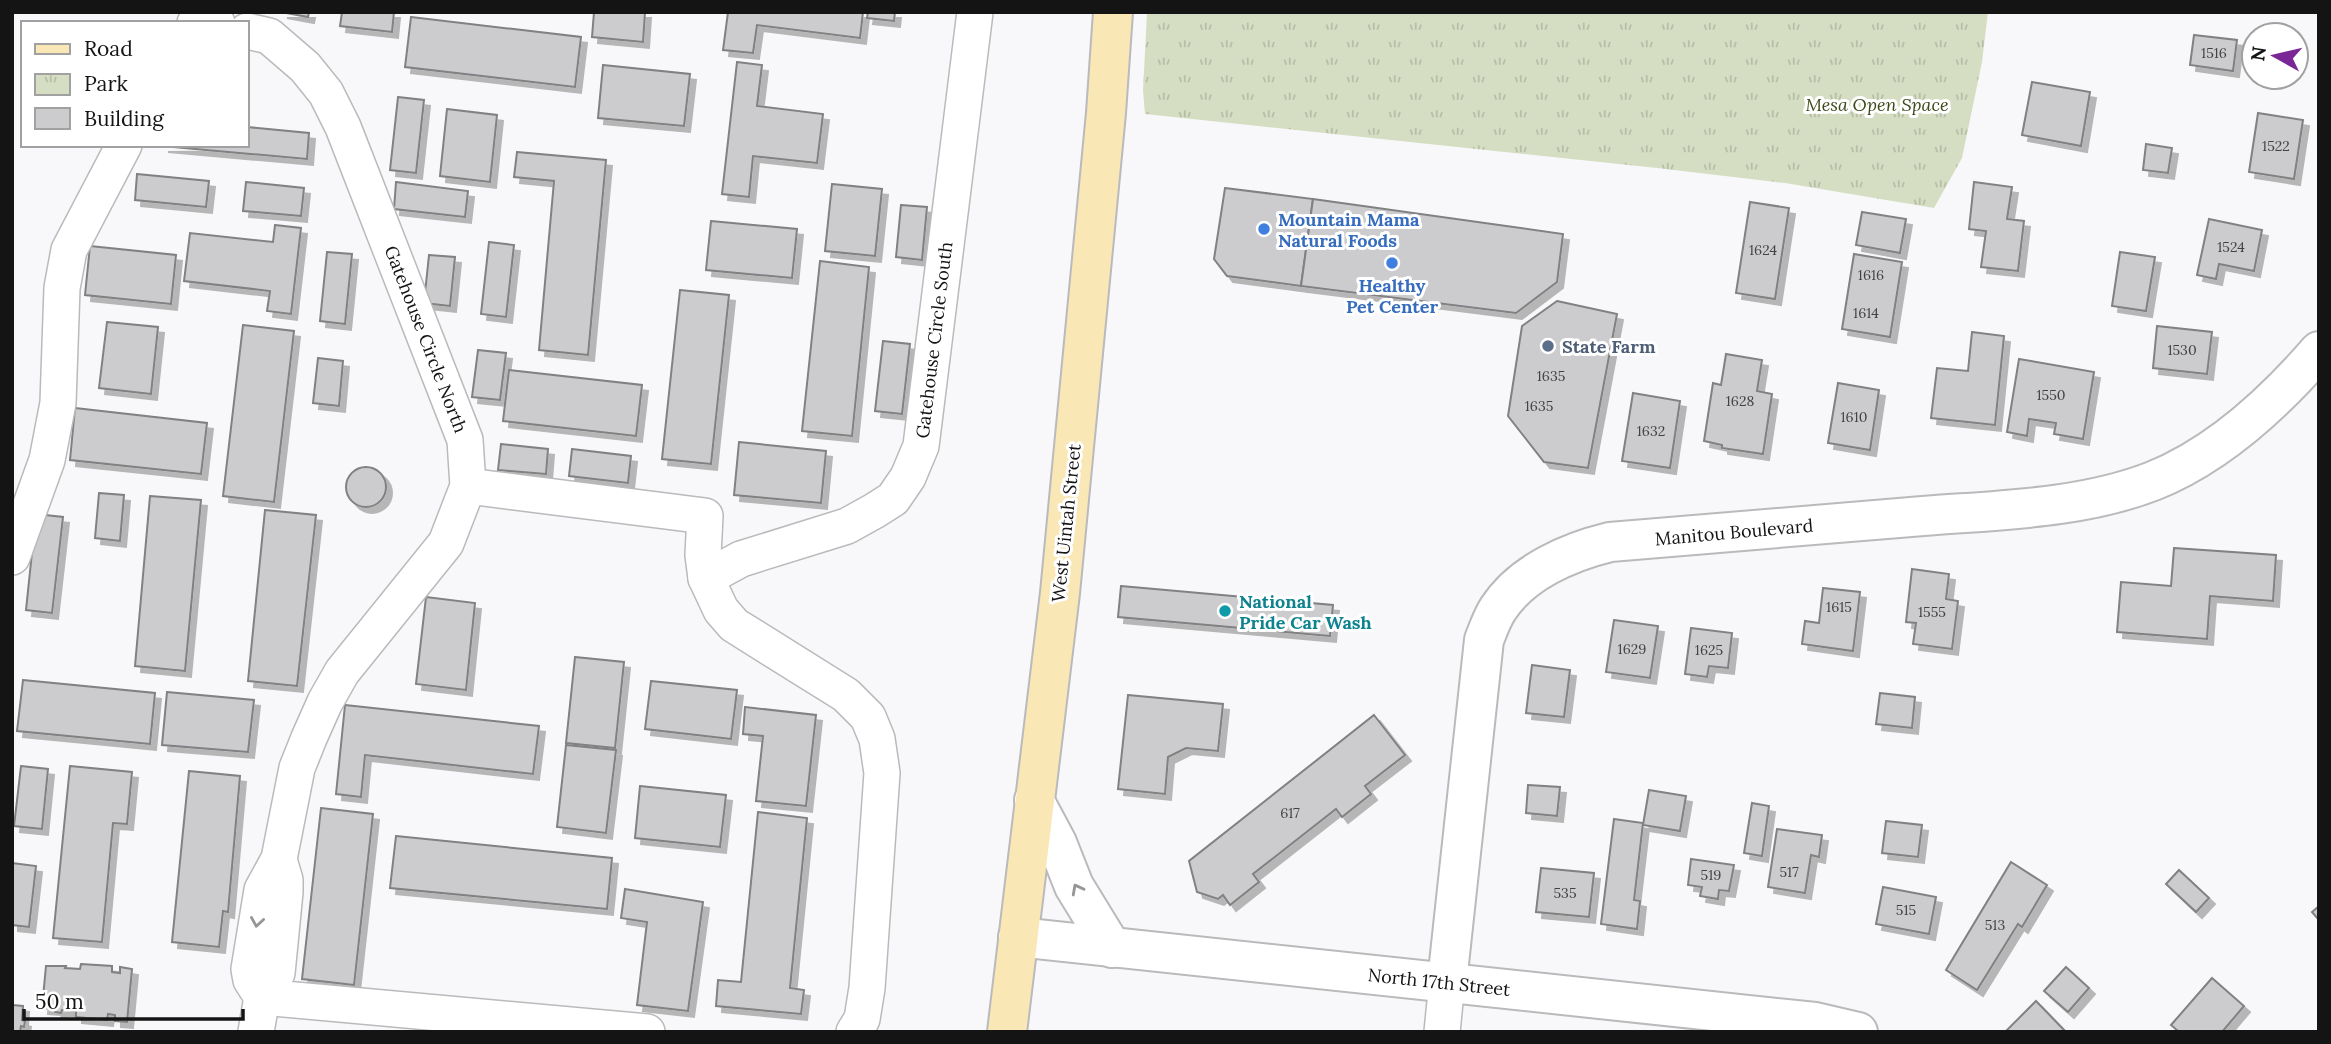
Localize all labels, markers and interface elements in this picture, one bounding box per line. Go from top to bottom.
legend [21,21,248,147]
north arrow [2240,21,2310,91]
text: Road [84,35,133,62]
house number: 1516 [2201,44,2227,62]
text: N [2245,44,2271,63]
text: Park [84,70,128,97]
park label: Mesa Open Space [1805,93,1949,116]
text: Building [84,105,164,132]
house number: 1522 [2262,137,2290,155]
place label: Mountain Mama Natural Foods [1278,208,1420,252]
marker: Mountain Mama Natural Foods [1256,221,1272,237]
house number: 1524 [2217,238,2245,256]
street label: Gatehouse Circle South [911,240,958,440]
house number: 1624 [1749,241,1777,259]
street label: Gatehouse Circle North [380,242,472,436]
marker: Healthy Pet Center [1384,255,1400,271]
house number: 1616 [1858,266,1884,284]
place label: Healthy Pet Center [1346,274,1438,318]
house number: 1614 [1853,304,1879,322]
place label: State Farm [1562,335,1656,358]
marker: State Farm [1540,338,1556,354]
house number: 1530 [2167,341,2197,359]
house number: 1635 [1537,367,1565,385]
house number: 1550 [2036,386,2066,404]
house number: 1628 [1726,392,1754,410]
house number: 1635 [1525,397,1553,415]
house number: 1610 [1841,408,1867,426]
house number: 1632 [1637,422,1665,440]
street label: West Uintah Street [1046,443,1086,603]
street label: Manitou Boulevard [1654,514,1814,550]
place label: National Pride Car Wash [1239,590,1372,634]
house number: 1615 [1826,598,1852,616]
marker: National Pride Car Wash [1217,603,1233,619]
house number: 1555 [1918,603,1946,621]
house number: 1629 [1618,640,1646,658]
house number: 1625 [1695,641,1723,659]
house number: 617 [1280,804,1300,822]
house number: 517 [1779,863,1799,881]
house number: 519 [1701,866,1721,884]
one-way arrow [1071,884,1085,896]
house number: 535 [1553,884,1577,902]
house number: 515 [1896,901,1916,919]
one-way arrow [249,916,264,928]
house number: 513 [1985,916,2005,934]
street label: North 17th Street [1367,963,1511,1001]
scale bar [24,978,243,1022]
text: 50 m [35,988,84,1015]

